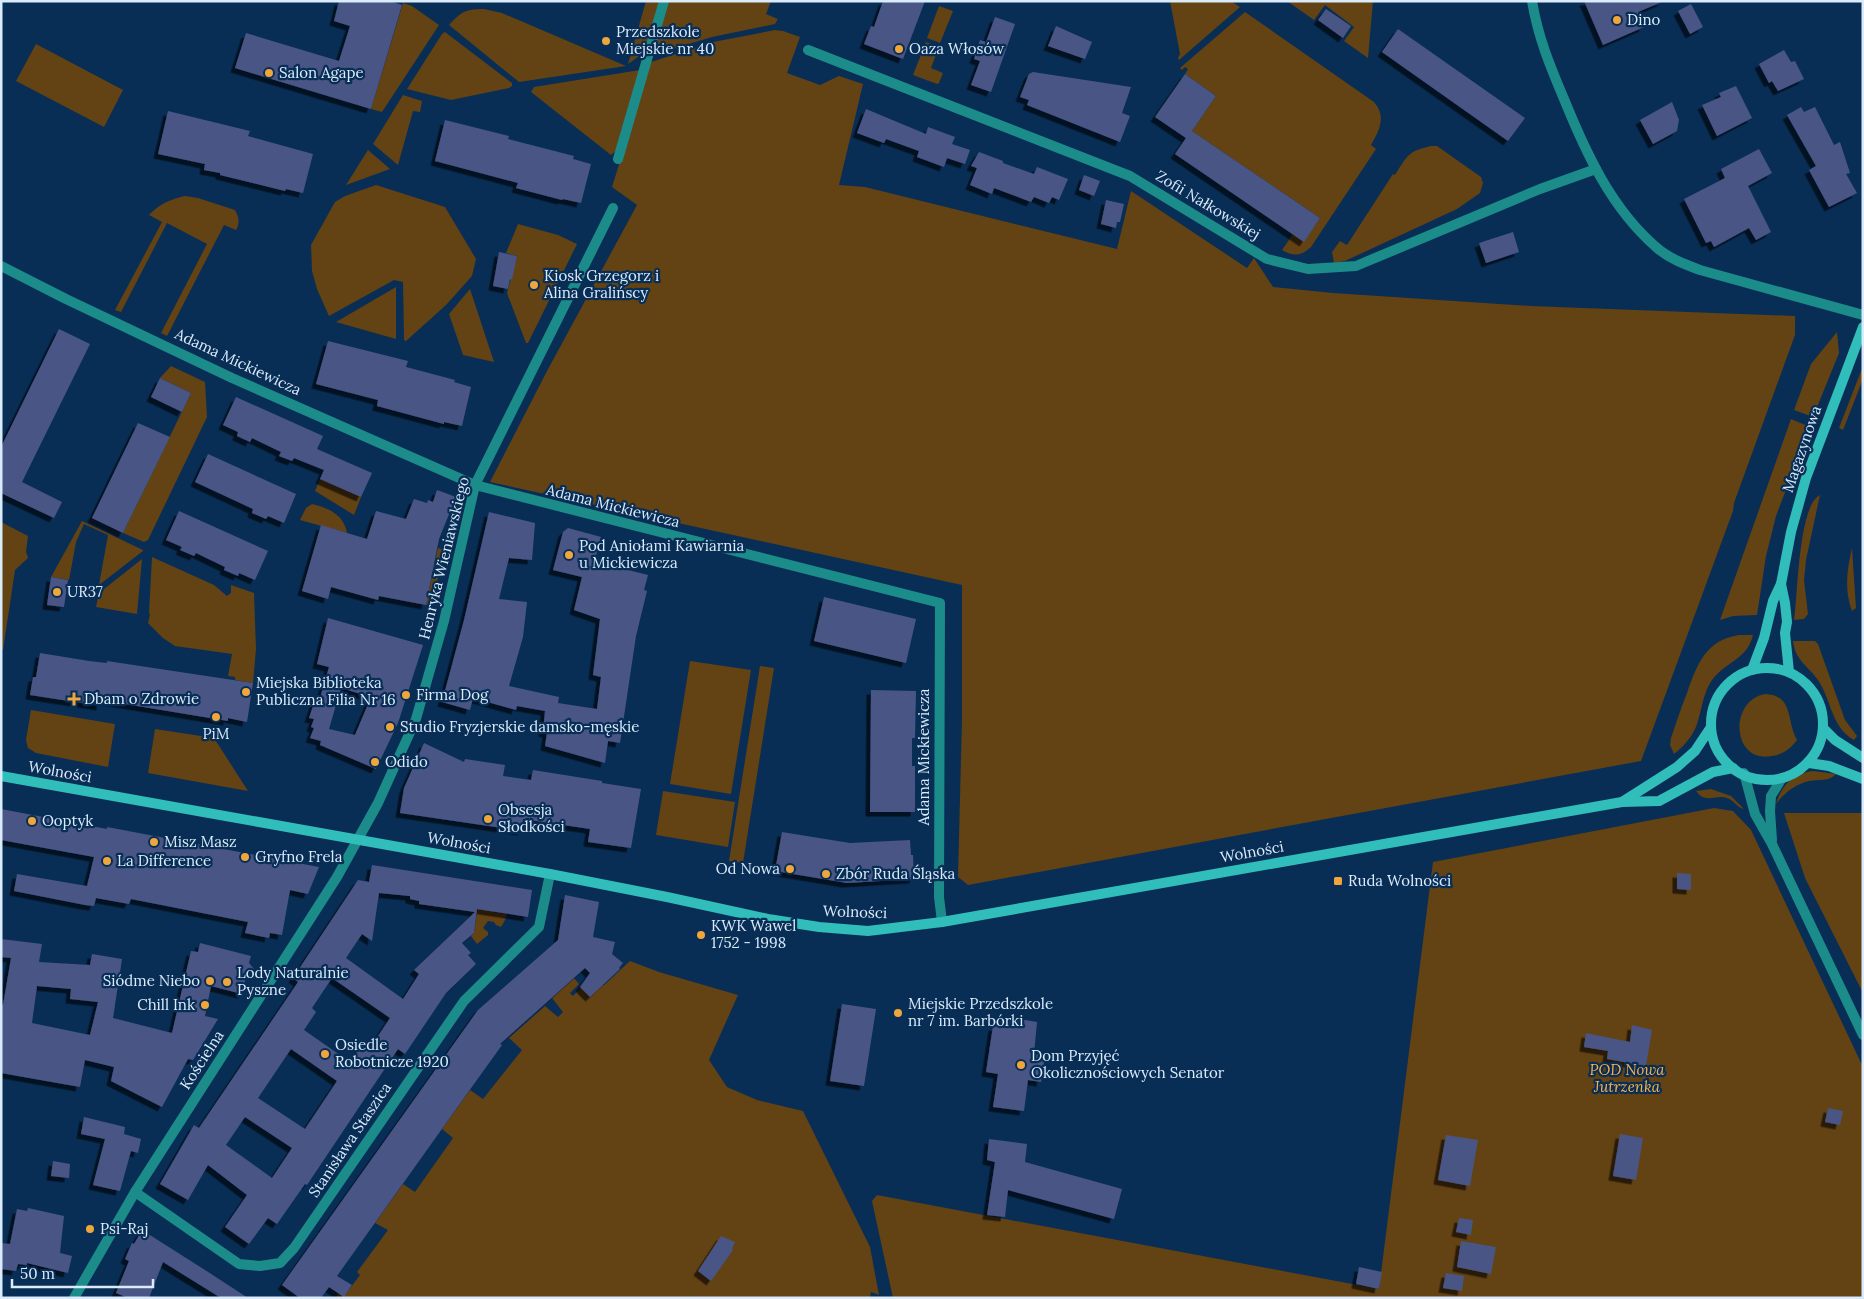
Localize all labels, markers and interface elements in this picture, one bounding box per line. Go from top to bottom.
place label: Dino [1627,10,1660,29]
marker: Dino [1611,14,1623,26]
place label: Przedszkole Miejskie nr 40 [616,22,714,58]
marker: Przedszkole Miejskie nr 40 [600,35,612,47]
place label: Oaza Włosów [909,39,1004,58]
marker: Oaza Włosów [893,43,905,55]
place label: Salon Agape [279,63,364,82]
marker: Salon Agape [263,67,275,79]
street label: Zofii Nałkowskiej [1152,166,1264,243]
place label: Kiosk Grzegorz i Alina Gralińscy [543,266,659,302]
marker: Kiosk Grzegorz i Alina Gralińscy [528,279,540,291]
street label: Adama Mickiewicza [171,324,305,399]
street label: Magazynowa [1778,403,1825,495]
street label: Henryka Wieniawskiego [414,474,473,641]
street label: Adama Mickiewicza [543,479,682,531]
place label: Pod Aniołami Kawiarnia u Mickiewicza [579,536,745,572]
marker: Pod Aniołami Kawiarnia u Mickiewicza [563,549,575,561]
place label: UR37 [67,582,103,601]
marker: UR37 [51,586,63,598]
place label: Miejska Biblioteka Publiczna Filia Nr 16 [256,673,396,709]
place label: Firma Dog [416,685,489,704]
marker: Miejska Biblioteka Publiczna Filia Nr 16 [240,686,252,698]
street label: Adama Mickiewicza [914,688,933,827]
place label: Dbam o Zdrowie [84,689,199,708]
marker: Firma Dog [400,689,412,701]
marker: Dbam o Zdrowie [68,693,80,705]
marker: PiM [210,711,222,723]
place label: Studio Fryzjerskie damsko-męskie [400,717,639,736]
marker: Studio Fryzjerskie damsko-męskie [384,721,396,733]
place label: PiM [202,724,230,743]
place label: Odido [385,752,428,771]
marker: Odido [369,756,381,768]
street label: Wolności [27,757,93,786]
place label: Obsesja Słodkości [498,800,565,836]
place label: Ooptyk [42,811,93,830]
marker: Obsesja Słodkości [482,813,494,825]
marker: Ooptyk [26,815,38,827]
street label: Wolności [426,828,492,857]
place label: Misz Masz [164,832,237,851]
marker: Misz Masz [148,836,160,848]
street label: Wolności [1219,837,1285,866]
place label: Gryfno Frela [255,847,343,866]
place label: La Difference [117,851,211,870]
marker: Gryfno Frela [239,851,251,863]
marker: La Difference [101,855,113,867]
place label: Od Nowa [716,859,780,878]
marker: Od Nowa [784,863,796,875]
place label: Zbór Ruda Śląska [836,864,955,883]
marker: Zbór Ruda Śląska [820,868,832,880]
place label: Ruda Wolności [1348,871,1451,890]
marker: Ruda Wolności [1332,875,1344,887]
street label: Wolności [823,901,887,922]
place label: KWK Wawel 1752 - 1998 [711,916,796,952]
marker: KWK Wawel 1752 - 1998 [695,929,707,941]
place label: Lody Naturalnie Pyszne [237,963,349,999]
place label: Siódme Niebo [103,971,200,990]
marker: Siódme Niebo [204,975,216,987]
marker: Lody Naturalnie Pyszne [221,976,233,988]
place label: Miejskie Przedszkole nr 7 im. Barbórki [908,994,1053,1030]
place label: Chill Ink [137,995,195,1014]
marker: Chill Ink [199,999,211,1011]
marker: Miejskie Przedszkole nr 7 im. Barbórki [892,1007,904,1019]
street label: Kościelna [175,1026,228,1093]
place label: Osiedle Robotnicze 1920 [335,1035,449,1071]
place label: Dom Przyjęć Okolicznościowych Senator [1031,1046,1225,1082]
marker: Osiedle Robotnicze 1920 [319,1048,331,1060]
marker: Dom Przyjęć Okolicznościowych Senator [1015,1059,1027,1071]
park label: POD Nowa Jutrzenka [1590,1060,1665,1096]
street label: Stanisława Staszica [304,1079,395,1201]
place label: Psi-Raj [100,1219,148,1238]
marker: Psi-Raj [84,1223,96,1235]
scale bar [12,1256,154,1288]
text: 50 m [20,1264,55,1283]

